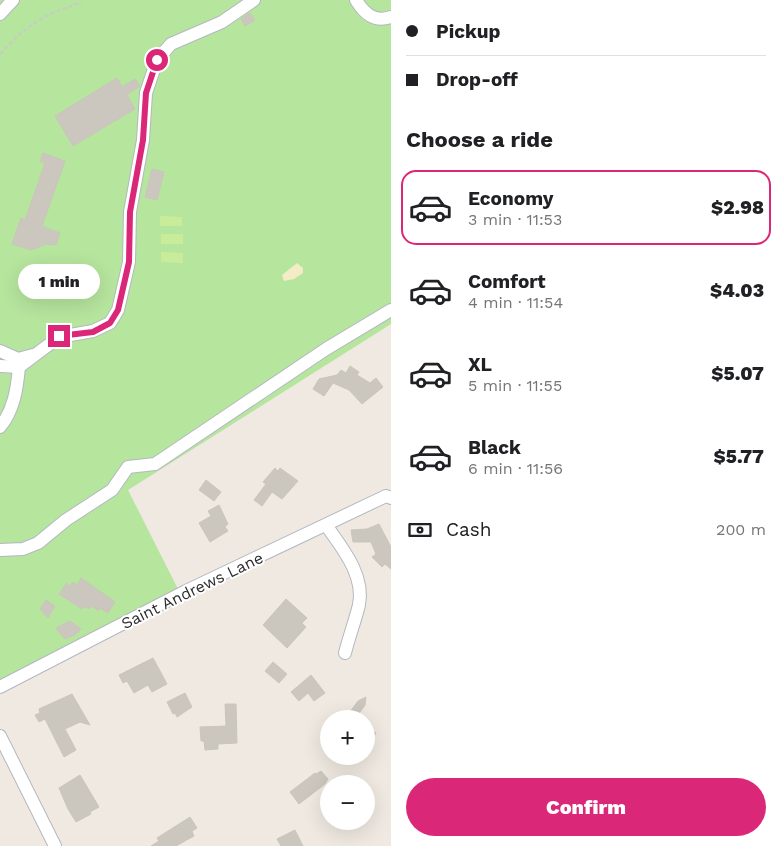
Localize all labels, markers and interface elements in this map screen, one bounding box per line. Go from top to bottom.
text: Pickup [436,20,500,43]
route start [146,49,168,71]
text: Drop-off [436,68,518,91]
text: Choose a ride [406,127,553,152]
icon: car [408,185,453,230]
text: Economy [468,187,553,210]
text: $2.98 [711,196,764,219]
text: 3 min · 11:53 [468,210,562,229]
callout: 1 min [18,264,100,298]
icon: car [408,268,453,313]
text: Comfort [468,270,546,293]
text: 1 min [38,272,80,291]
text: $4.03 [710,279,764,302]
text: 4 min · 11:54 [468,293,563,312]
route end [48,325,70,347]
icon: car [408,351,453,396]
text: XL [468,353,492,376]
text: $5.07 [711,362,764,385]
text: 5 min · 11:55 [468,376,562,395]
icon: car [408,434,453,479]
text: Black [468,436,521,459]
text: $5.77 [714,445,764,468]
text: 6 min · 11:56 [468,459,563,478]
icon: cash [406,516,434,544]
text: Cash [446,518,492,541]
text: 200 m [716,520,766,539]
street label: Saint Andrews Lane [118,548,266,633]
map controls [320,710,375,830]
button: + [320,710,375,765]
button: − [320,775,375,830]
button: Confirm [406,778,766,836]

